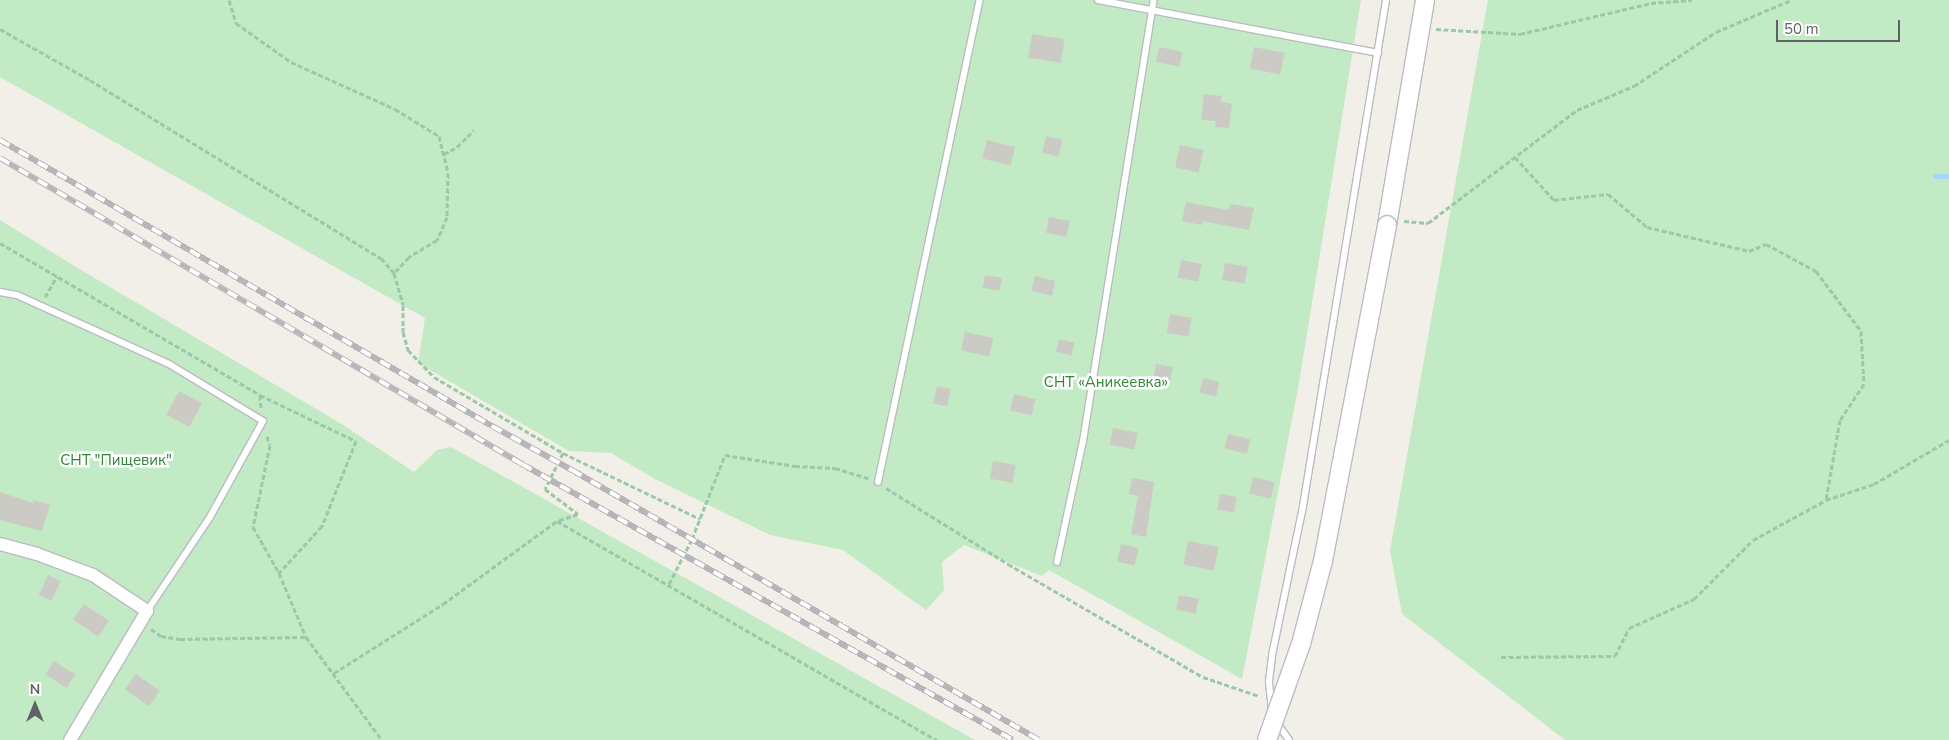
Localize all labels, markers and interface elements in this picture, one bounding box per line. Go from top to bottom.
scale bar [1779,10,1903,42]
text: 50 m [1784,19,1819,39]
park label: СНТ «Аникеевка» [1044,374,1168,392]
park label: СНТ "Пищевик" [60,452,172,470]
north arrow [10,680,60,730]
text: N [30,680,40,699]

